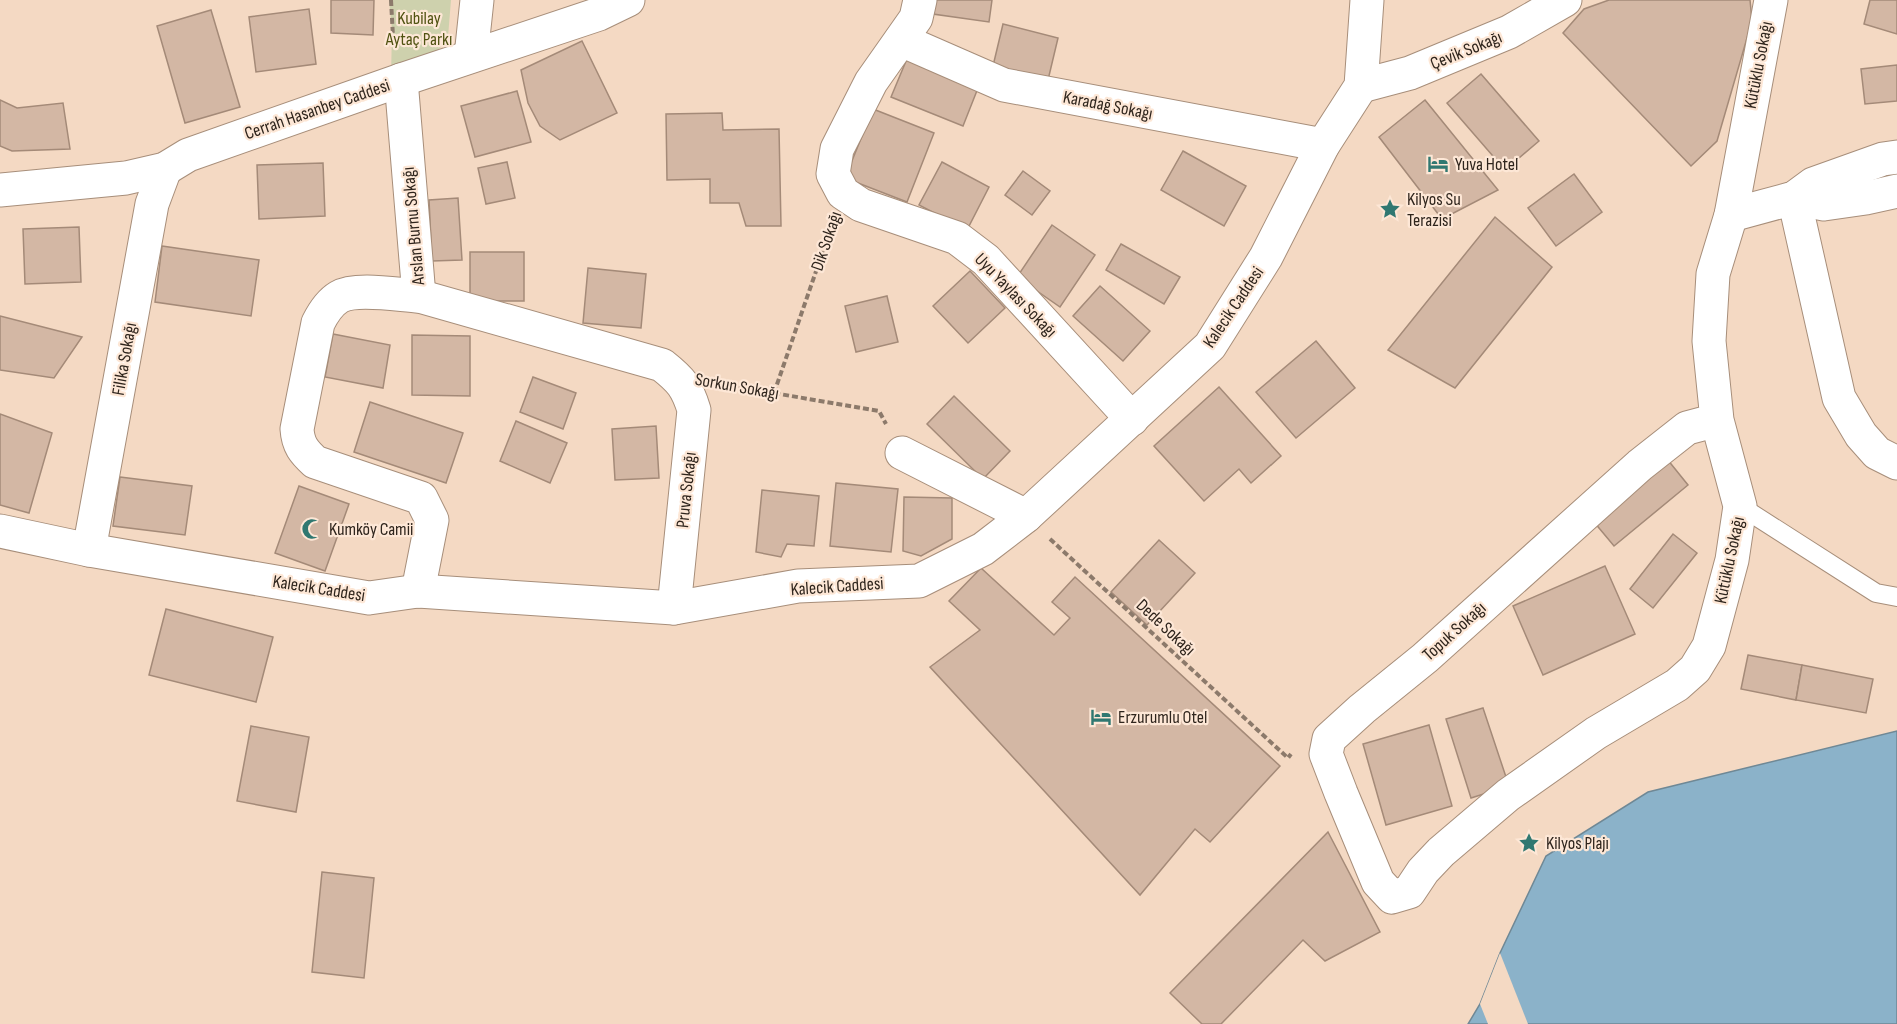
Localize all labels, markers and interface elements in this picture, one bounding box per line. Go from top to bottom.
park label: Kubilay Aytaç Parkı [385,8,452,50]
street label: Kütüklu Sokağı [1740,20,1777,111]
street label: Çevik Sokağı [1427,27,1505,74]
street label: Cerrah Hasanbey Caddesi [242,75,393,144]
street label: Karadağ Sokağı [1061,87,1154,124]
hotel icon: Yuva Hotel [1426,152,1450,176]
place label: Yuva Hotel [1455,154,1518,175]
street label: Arslan Burnu Sokağı [398,166,429,287]
place label: Kilyos Su Terazisi [1407,189,1461,231]
place icon: Kilyos Su Terazisi [1378,197,1402,221]
street label: Dik Sokağı [807,209,846,274]
street label: Uyu Yaylası Sokağı [970,249,1061,342]
street label: Kalecik Caddesi [1199,263,1268,352]
street label: Filika Sokağı [108,321,141,397]
street label: Sorkun Sokağı [693,369,781,404]
street label: Pruva Sokağı [672,451,701,529]
street label: Kütüklu Sokağı [1710,515,1749,606]
mosque icon: Kumköy Camii [300,517,324,541]
place label: Kumköy Camii [329,519,413,540]
street label: Kalecik Caddesi [271,571,367,606]
street label: Kalecik Caddesi [790,573,884,600]
street label: Dede Sokağı [1132,595,1200,660]
street label: Topuk Sokağı [1418,598,1490,665]
hotel icon: Erzurumlu Otel [1089,705,1113,729]
place label: Erzurumlu Otel [1118,707,1207,728]
place icon: Kilyos Plajı [1517,831,1541,855]
place label: Kilyos Plajı [1546,833,1609,854]

